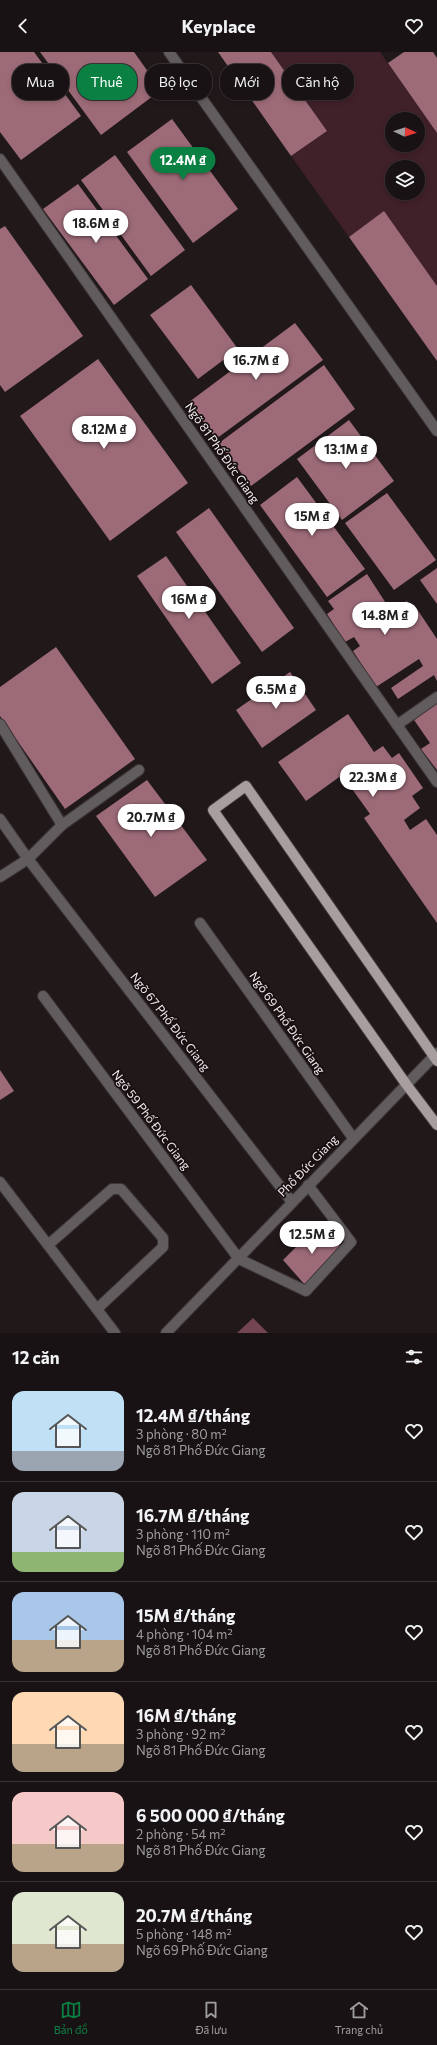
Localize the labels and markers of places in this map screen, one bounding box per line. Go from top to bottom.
pin: 12.4M ₫ [146,147,220,181]
pin: 18.6M ₫ [59,210,133,244]
pin: 16.7M ₫ [219,347,293,381]
pin: 8.12M ₫ [67,416,141,450]
pin: 13.1M ₫ [309,436,383,470]
pin: 15M ₫ [284,503,340,537]
pin: 16M ₫ [161,586,217,620]
pin: 14.8M ₫ [348,602,422,636]
pin: 6.5M ₫ [243,676,309,710]
pin: 22.3M ₫ [336,764,410,798]
pin: 20.7M ₫ [114,804,188,838]
pin: 12.5M ₫ [275,1221,349,1255]

